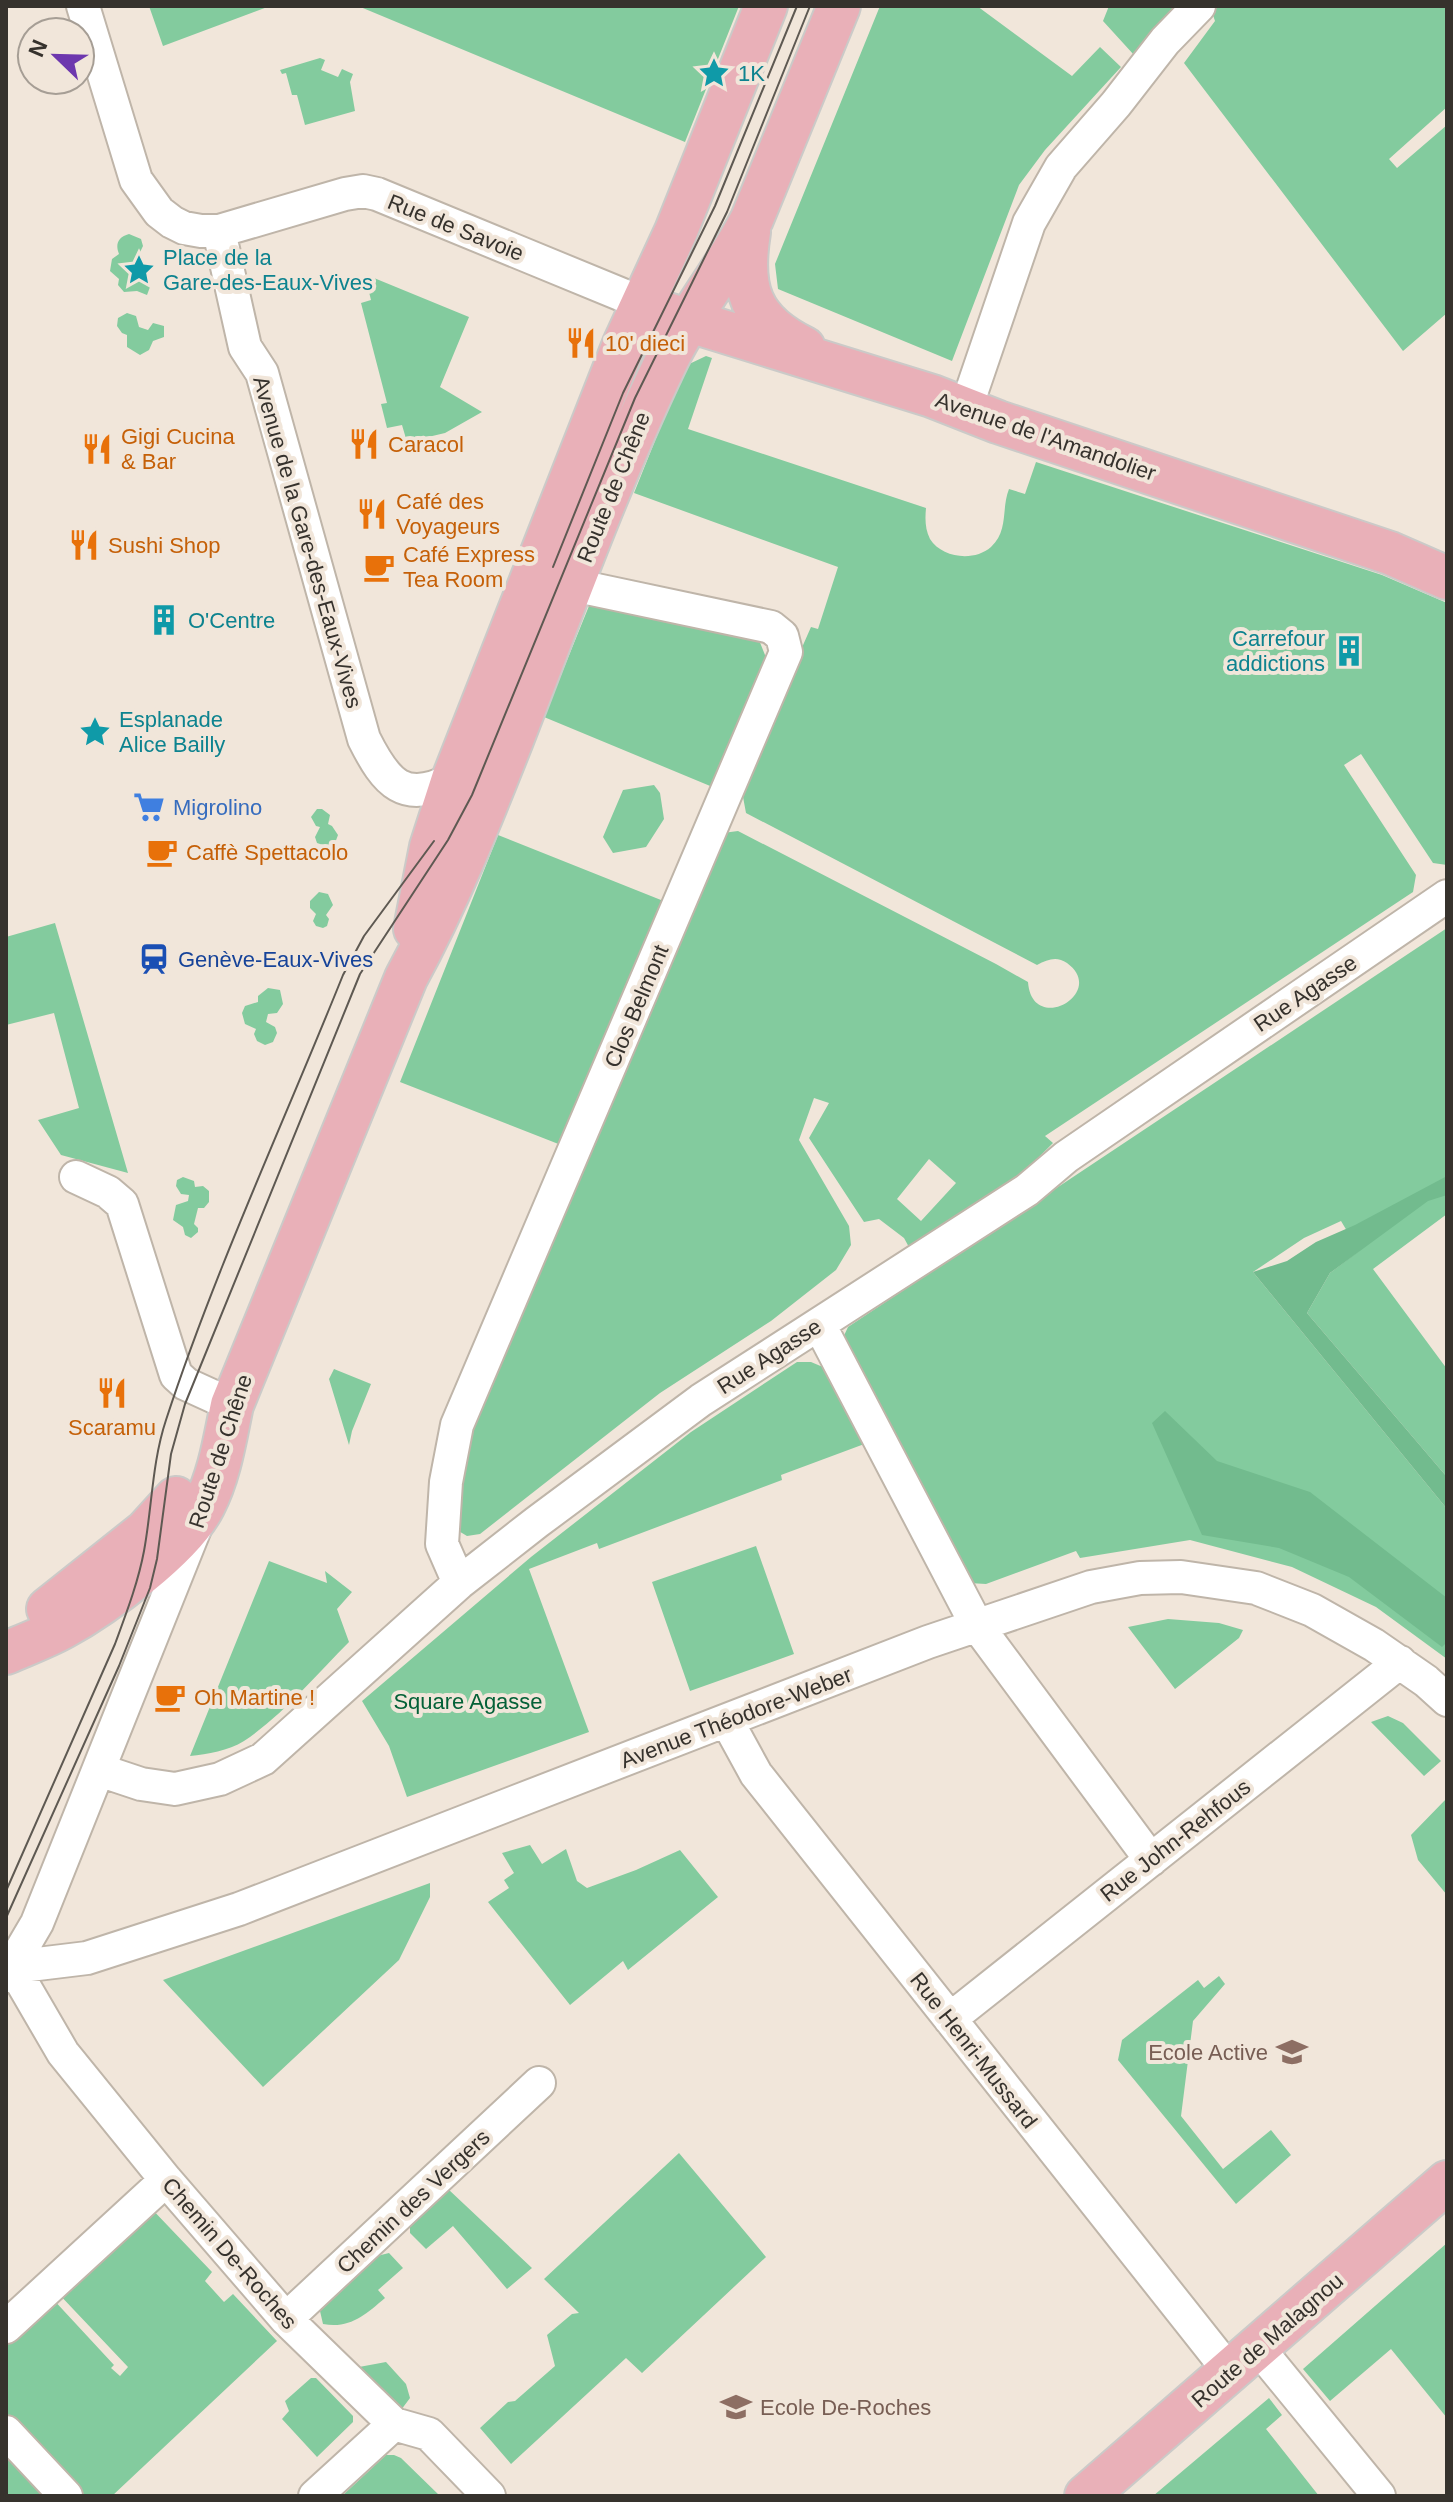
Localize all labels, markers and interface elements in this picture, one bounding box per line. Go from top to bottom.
north arrow [16,16,96,96]
text: N [23,36,53,61]
place icon: 1K [697,56,731,90]
place label: 1K [738,61,765,86]
street label: Rue de Savoie [384,189,527,266]
place label: Place de la Gare-des-Eaux-Vives [163,245,373,295]
place icon: Place de la Gare-des-Eaux-Vives [122,253,156,287]
restaurant icon: 10' dieci [564,326,598,360]
place label: 10' dieci [605,331,685,356]
street label: Avenue de la Gare-des-Eaux-Vives [248,373,367,711]
street label: Avenue de l'Amandolier [932,387,1159,486]
street label: Route de Chêne [572,408,655,566]
place label: Gigi Cucina & Bar [121,424,235,474]
restaurant icon: Caracol [347,427,381,461]
restaurant icon: Gigi Cucina & Bar [80,432,114,466]
place label: Caracol [388,432,464,457]
place label: Café des Voyageurs [396,489,500,539]
restaurant icon: Café des Voyageurs [355,497,389,531]
restaurant icon: Sushi Shop [67,528,101,562]
place label: Sushi Shop [108,533,221,558]
place label: Café Express Tea Room [403,542,535,592]
cafe icon: Café Express Tea Room [362,550,396,584]
building icon: O'Centre [147,603,181,637]
place label: O'Centre [188,608,275,633]
place label: Carrefour addictions [1226,626,1325,676]
building icon: Carrefour addictions [1332,634,1366,668]
place label: Esplanade Alice Bailly [119,707,225,757]
place icon: Esplanade Alice Bailly [78,715,112,749]
supermarket icon: Migrolino [132,790,166,824]
place label: Migrolino [173,795,262,820]
cafe icon: Caffè Spettacolo [145,835,179,869]
place label: Caffè Spettacolo [186,840,348,865]
street label: Clos Belmont [599,941,674,1071]
station icon: Genève-Eaux-Vives [137,942,171,976]
place label: Genève-Eaux-Vives [178,947,373,972]
street label: Rue Agasse [1249,950,1361,1037]
street label: Rue Agasse [713,1314,826,1399]
street label: Route de Chêne [184,1371,257,1531]
restaurant icon: Scaramu [95,1376,129,1410]
place label: Scaramu [68,1415,156,1440]
street label: Avenue Théodore-Weber [617,1662,855,1773]
cafe icon: Oh Martine ! [153,1680,187,1714]
place label: Oh Martine ! [194,1685,315,1710]
park label: Square Agasse [393,1689,543,1714]
street label: Rue John-Rehfous [1095,1774,1255,1907]
street label: Rue Henri-Mussard [905,1967,1042,2133]
school or university icon: Ecole Active [1275,2035,1309,2069]
place label: Ecole Active [1148,2040,1268,2065]
street label: Chemin des Vergers [332,2124,495,2278]
street label: Chemin De-Roches [157,2173,302,2334]
street label: Route de Malagnou [1187,2268,1348,2413]
school or university icon: Ecole De-Roches [719,2390,753,2424]
place label: Ecole De-Roches [760,2395,931,2420]

